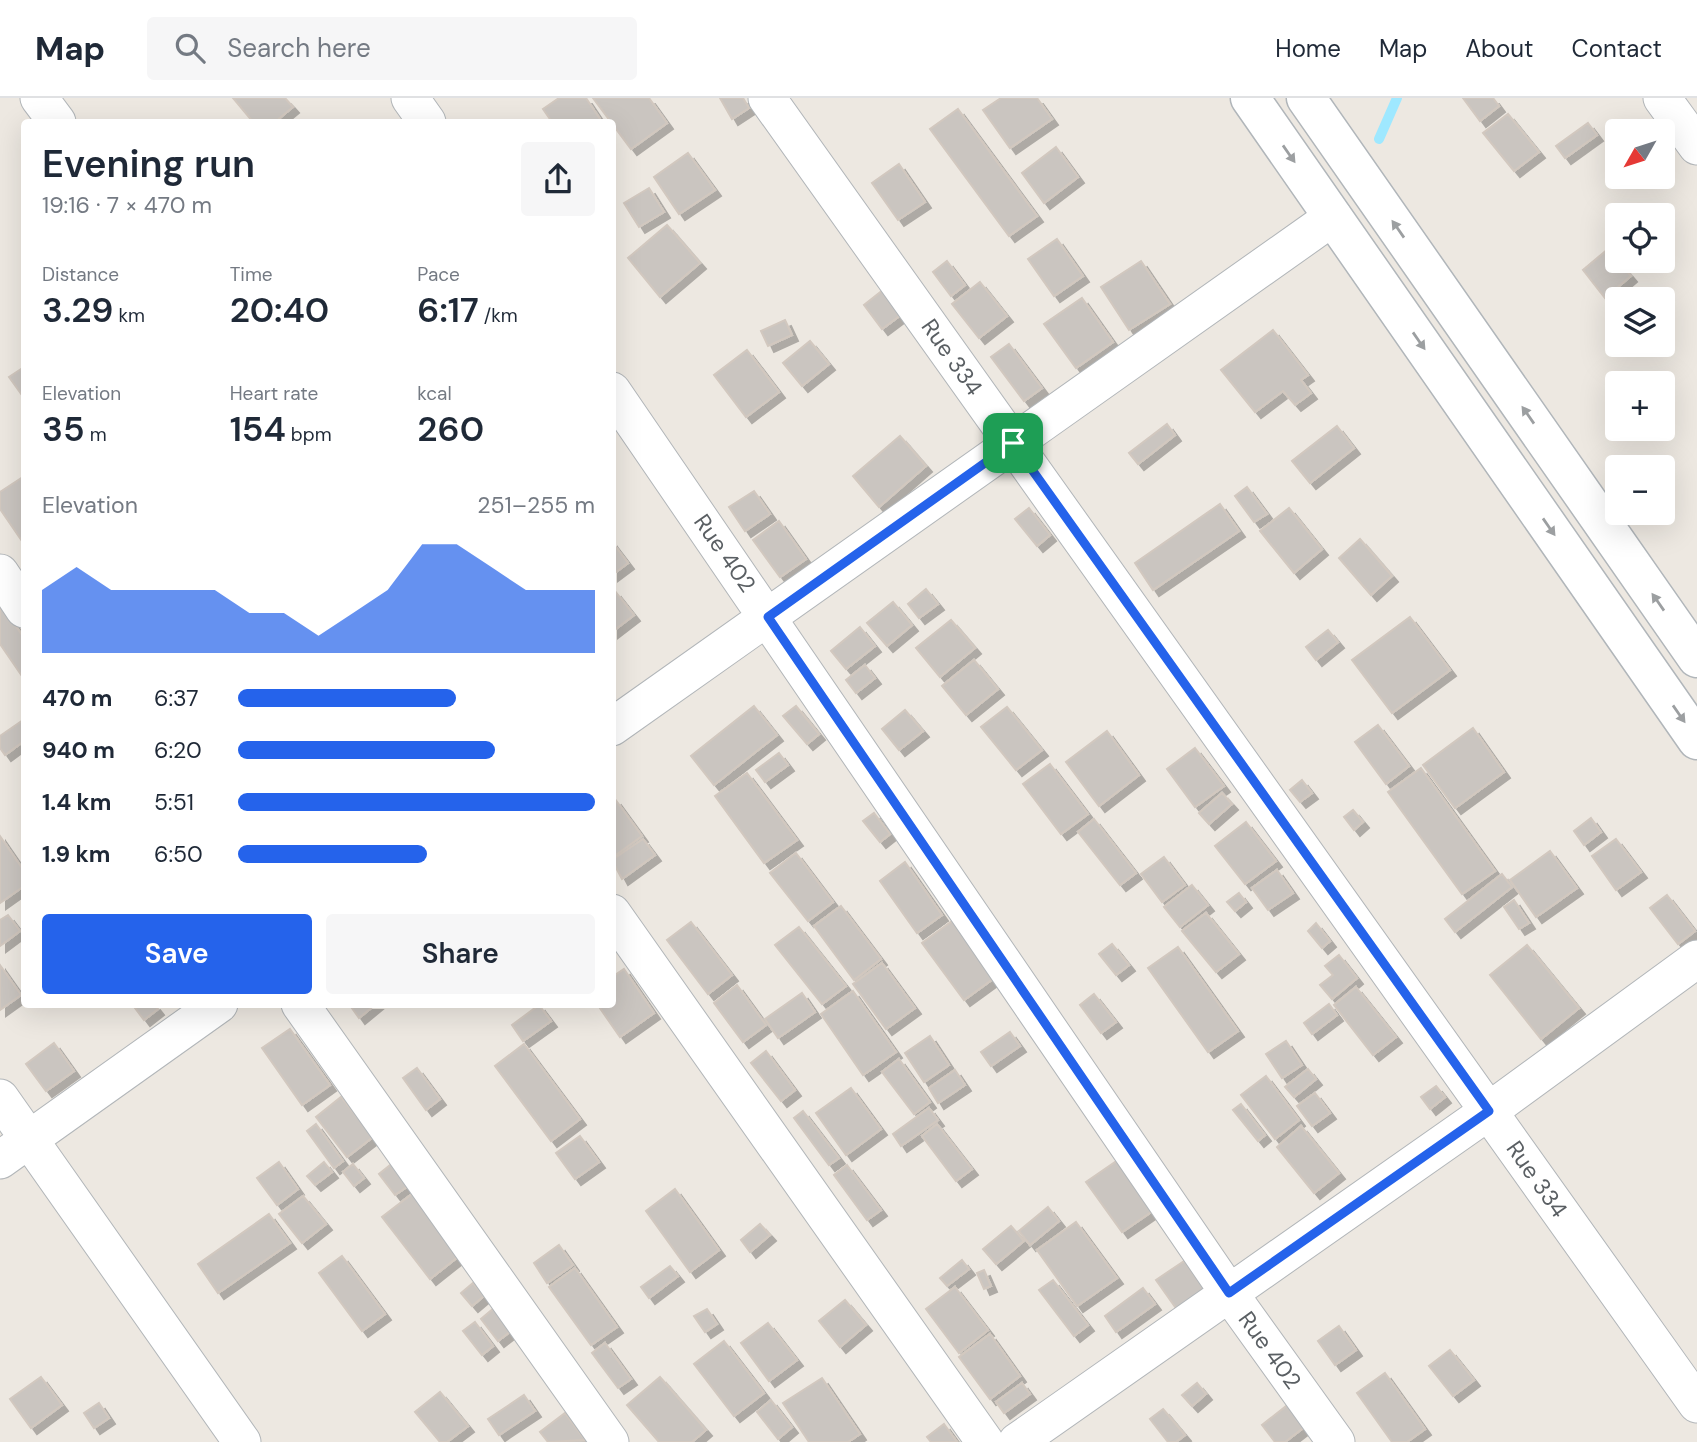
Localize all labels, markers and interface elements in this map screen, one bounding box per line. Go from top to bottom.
search box [147,17,637,80]
text: Map [35,27,105,70]
icon: search [171,29,209,67]
text: Search here [227,31,371,65]
text: Home [1275,33,1341,64]
text: Map [1379,33,1427,64]
text: About [1465,33,1534,64]
text: Contact [1572,33,1662,64]
north arrow [1605,119,1675,189]
map controls [1605,119,1675,525]
text: Evening run [42,139,255,189]
button: share [521,142,595,216]
one-way arrow [1282,145,1296,163]
text: 19:16 · 7 × 470 m [42,190,212,220]
button: locate [1605,203,1675,273]
one-way arrow [1391,220,1405,238]
text: Distance [42,262,119,287]
text: Time [230,262,273,287]
text: Pace [417,262,460,287]
text: 3.29 [42,287,113,333]
text: 20:40 [230,287,329,333]
text: 6:17 [417,287,479,333]
button: layers [1605,287,1675,357]
text: km [113,303,145,328]
text: /km [479,303,518,328]
street label: Rue 334 [915,313,989,401]
one-way arrow [1412,332,1426,350]
button: + [1605,371,1675,441]
text: Elevation [42,381,121,406]
text: Heart rate [230,381,318,406]
text: kcal [417,381,452,406]
text: 35 [42,406,85,452]
text: 154 [230,406,286,452]
text: 260 [417,406,484,452]
one-way arrow [1521,406,1535,424]
pin [983,413,1043,473]
text: m [85,422,107,447]
text: bpm [286,422,332,447]
icon: arrive [994,424,1032,462]
button: − [1605,455,1675,525]
text: Elevation [42,490,138,520]
text: 251–255 m [477,490,595,520]
street label: Rue 402 [687,508,763,598]
one-way arrow [1542,518,1556,536]
one-way arrow [1651,593,1665,611]
text: 470 m [42,683,112,713]
text: 6:37 [154,683,199,713]
one-way arrow [1672,705,1686,723]
text: 940 m [42,735,115,765]
text: 6:20 [154,735,202,765]
text: 1.4 km [42,787,111,817]
text: 5:51 [154,787,194,817]
text: 1.9 km [42,839,110,869]
text: 6:50 [154,839,203,869]
button: Save [42,914,312,994]
button: Share [326,914,595,994]
street label: Rue 334 [1500,1135,1574,1223]
street label: Rue 402 [1232,1305,1308,1395]

